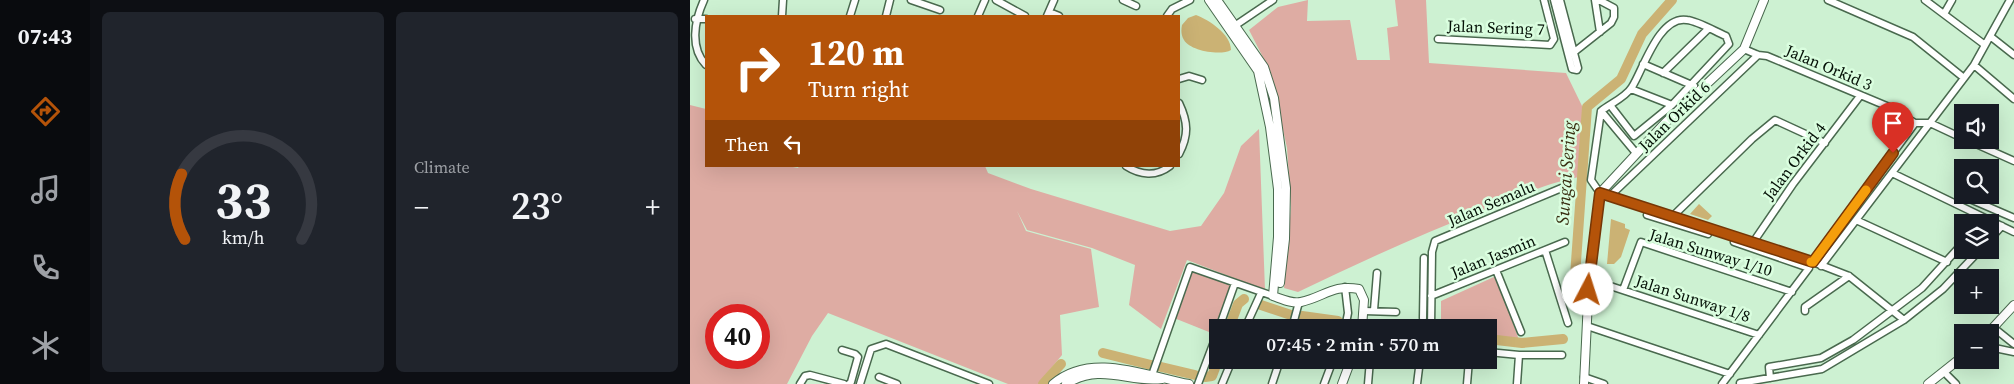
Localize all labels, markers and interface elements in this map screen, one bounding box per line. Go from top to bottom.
street label: Jalan Sering 7 [1446,14,1545,40]
text: 07:43 [18,21,72,51]
text: 120 m [808,29,904,77]
icon: right [725,35,790,100]
street label: Jalan Orkid 3 [1781,39,1876,95]
text: Turn right [808,74,909,104]
street label: Jalan Orkid 6 [1633,76,1715,157]
icon: directions [28,94,63,129]
pin [1872,102,1914,153]
map controls [1954,104,1999,369]
button: sound [1954,104,1999,149]
icon: arrive [1879,109,1907,137]
street label: Jalan Orkid 4 [1757,118,1830,205]
water label: Sungai Sering [1549,119,1582,226]
icon: left [779,130,807,158]
text: Then [725,131,769,157]
text: Climate [414,156,470,178]
button: search [1954,159,1999,204]
text: 33 [215,164,271,235]
icon: music [28,172,63,207]
street label: Jalan Semalu [1443,175,1538,232]
text: 23° [511,180,563,232]
text: − [414,188,429,226]
text: + [645,188,660,226]
button: layers [1954,214,1999,259]
street label: Jalan Sunway 1/10 [1646,223,1775,281]
text: km/h [222,225,265,250]
street label: Jalan Jasmin [1447,229,1539,283]
icon: phone [28,250,63,285]
position arrow [1561,263,1613,315]
street label: Jalan Sunway 1/8 [1632,269,1753,327]
button: + [1954,269,1999,314]
speed limit sign: 40 [705,304,770,369]
button: − [1954,324,1999,369]
icon: climate [28,328,63,363]
text: 07:45 · 2 min · 570 m [1266,331,1440,357]

